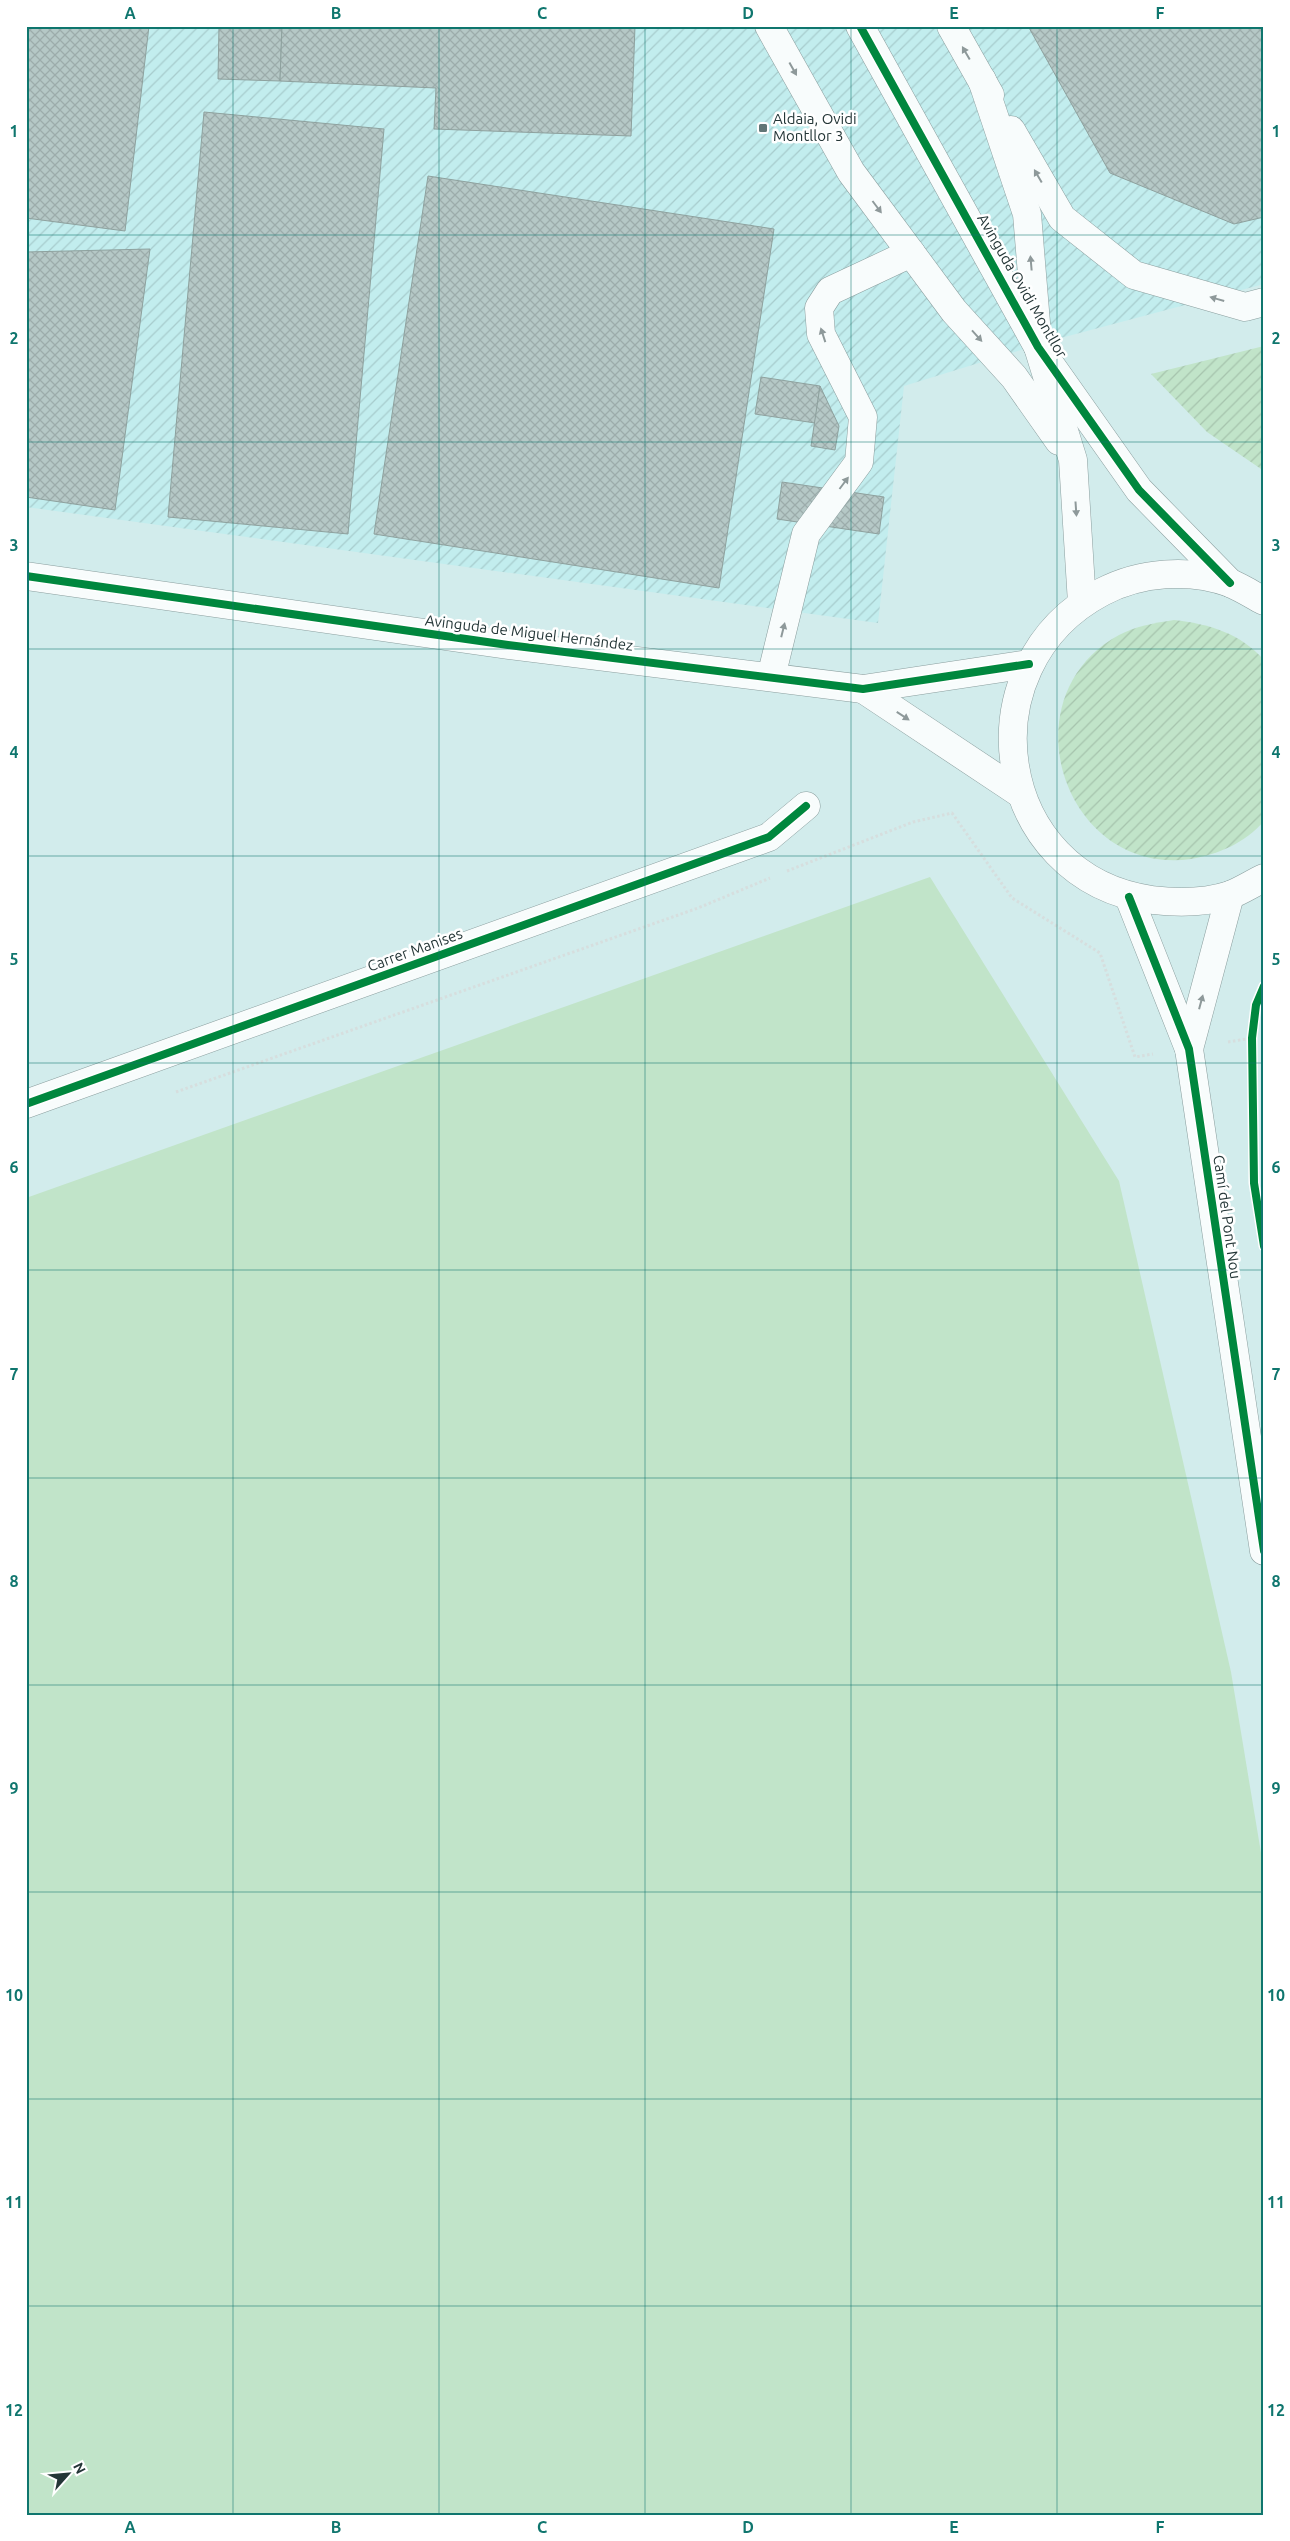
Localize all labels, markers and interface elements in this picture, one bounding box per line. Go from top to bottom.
text: A [124,4,136,22]
text: B [331,4,341,22]
text: C [537,4,547,22]
text: D [742,4,754,22]
text: E [949,4,959,22]
text: F [1156,4,1165,22]
one-way arrow [962,46,971,60]
one-way arrow [788,62,797,75]
place label: Aldaia, Ovidi Montllor 3 [773,110,857,144]
text: 1 [9,122,19,140]
marker: Aldaia, Ovidi Montllor 3 [757,122,769,134]
text: 1 [1271,122,1281,140]
one-way arrow [1033,169,1042,182]
one-way arrow [872,200,882,214]
street label: Avinguda Ovidi Montllor [974,211,1071,361]
one-way arrow [1027,255,1035,271]
one-way arrow [1209,294,1224,302]
one-way arrow [819,327,827,342]
text: 2 [9,329,19,347]
one-way arrow [971,329,983,341]
text: 2 [1271,329,1281,347]
one-way arrow [839,476,849,490]
one-way arrow [1072,501,1080,517]
text: 3 [9,536,19,554]
text: 3 [1271,536,1281,554]
street label: Avinguda de Miguel Hernández [424,611,634,654]
one-way arrow [779,623,787,638]
one-way arrow [896,711,910,721]
text: 4 [9,743,19,761]
text: 4 [1271,743,1281,761]
street label: Carrer Manises [365,924,465,975]
text: 5 [9,950,19,968]
text: 5 [1271,950,1281,968]
one-way arrow [1197,994,1205,1010]
street label: Camí del Pont Nou [1210,1154,1245,1280]
text: 6 [9,1158,19,1176]
text: 6 [1271,1158,1281,1176]
text: 7 [9,1365,19,1383]
text: 7 [1271,1365,1281,1383]
text: 8 [9,1572,19,1590]
text: 8 [1271,1572,1281,1590]
text: 9 [9,1779,19,1797]
text: 9 [1271,1779,1281,1797]
text: 10 [5,1986,23,2004]
text: 10 [1267,1986,1285,2004]
text: 11 [5,2193,23,2211]
text: 11 [1267,2193,1285,2211]
text: 12 [5,2401,23,2419]
text: 12 [1267,2401,1285,2419]
north arrow [42,2448,92,2498]
text: N [70,2460,89,2476]
text: A [124,2518,136,2536]
text: B [331,2518,341,2536]
text: C [537,2518,547,2536]
text: D [742,2518,754,2536]
text: E [949,2518,959,2536]
text: F [1156,2518,1165,2536]

